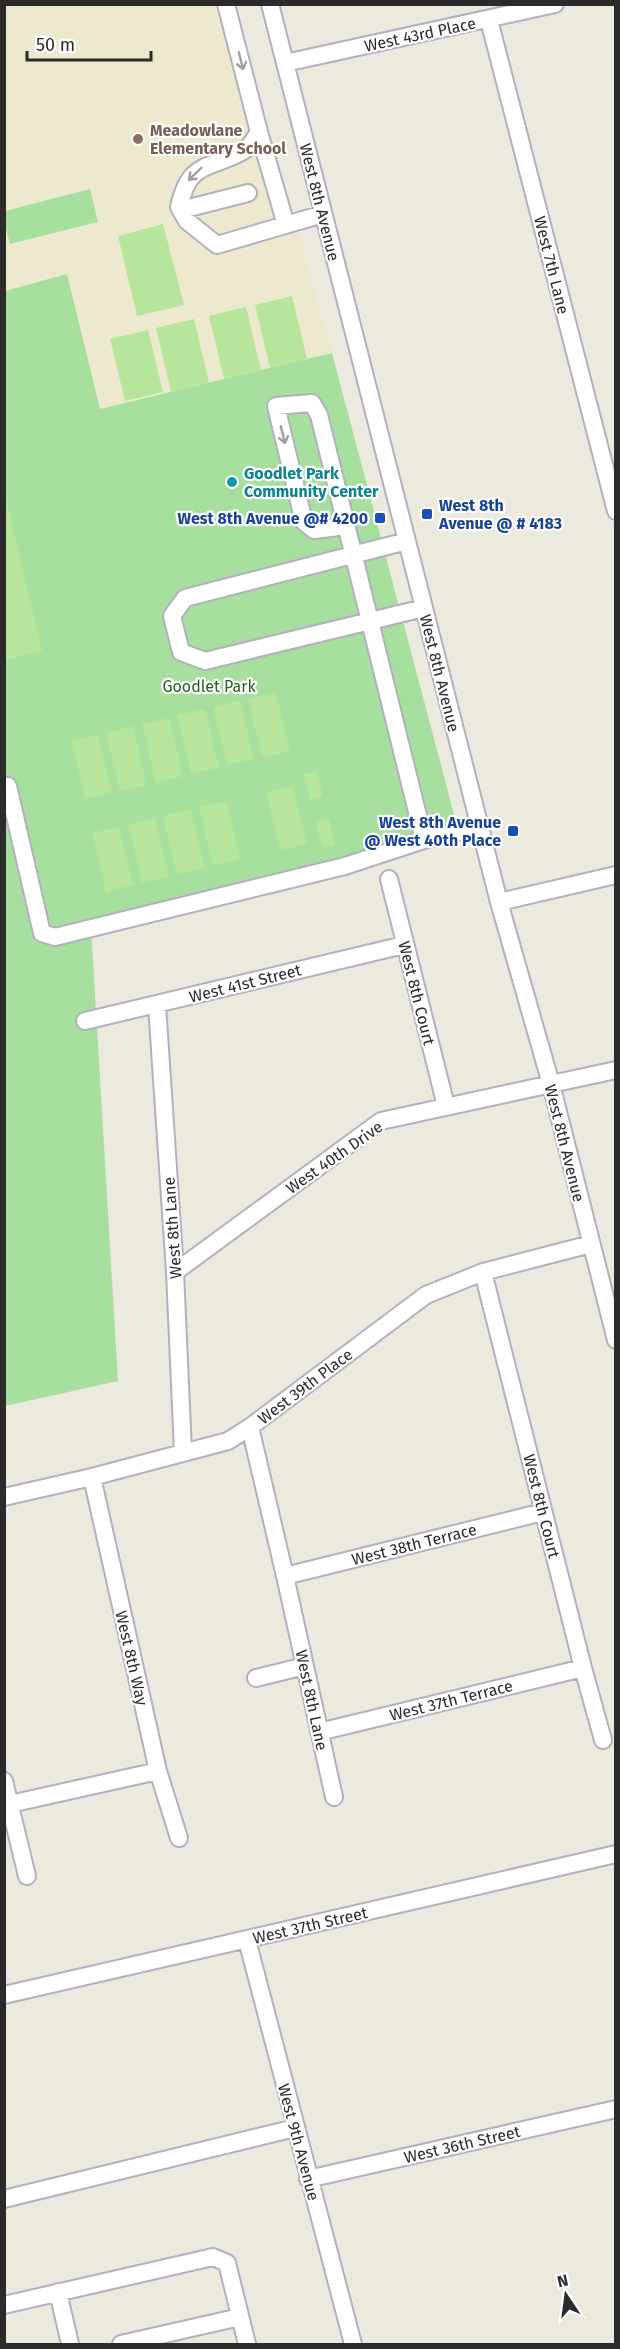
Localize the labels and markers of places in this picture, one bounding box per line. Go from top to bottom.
place label: Meadowlane Elementary School [150,121,286,158]
marker: Meadowlane Elementary School [131,132,145,146]
place label: Goodlet Park Community Center [244,464,379,501]
marker: Goodlet Park Community Center [225,475,239,489]
place label: West 8th Avenue @ # 4183 [438,496,562,533]
marker: West 8th Avenue @ # 4183 [420,507,434,521]
place label: West 8th Avenue @# 4200 [177,509,368,528]
marker: West 8th Avenue @# 4200 [373,511,387,525]
place label: West 8th Avenue @ West 40th Place [364,813,501,850]
marker: West 8th Avenue @ West 40th Place [506,824,520,838]

